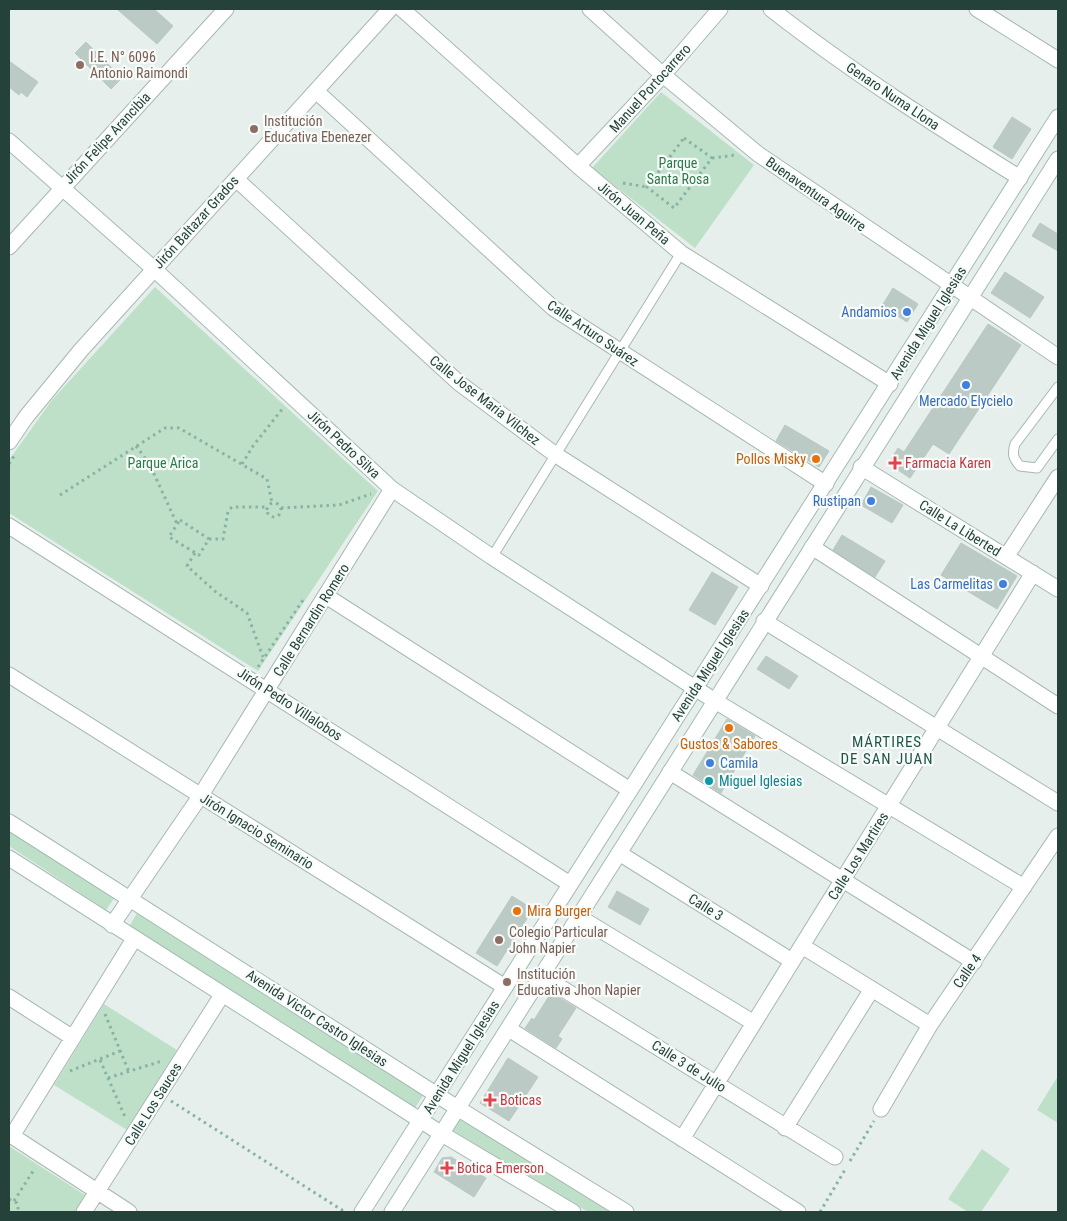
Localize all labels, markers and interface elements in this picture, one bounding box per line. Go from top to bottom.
street label: Manuel Portocarrero [606,40,694,136]
place label: I.E. N° 6096 Antonio Raimondi [90,49,188,81]
marker: I.E. N° 6096 Antonio Raimondi [74,59,86,71]
street label: Genaro Numa Llona [843,59,943,133]
street label: Jirón Felipe Arancibia [60,89,154,187]
place label: Institución Educativa Ebenezer [264,113,372,145]
marker: Institución Educativa Ebenezer [248,123,260,135]
street label: Buenaventura Aguirre [763,154,869,235]
park label: Parque Santa Rosa [647,155,709,187]
street label: Jirón Baltazar Grados [150,172,242,272]
street label: Jirón Juan Peña [595,178,673,248]
street label: Avenida Miguel Iglesias [887,263,969,383]
street label: Calle Arturo Suárez [544,297,642,369]
place label: Andamios [841,304,897,320]
marker: Andamios [901,306,913,318]
street label: Calle Jose Maria Vilchez [427,352,543,448]
marker: Mercado Elycielo [960,379,972,391]
place label: Mercado Elycielo [919,393,1013,409]
street label: Jirón Pedro Silva [305,406,383,482]
place label: Pollos Misky [736,451,806,467]
marker: Pollos Misky [810,453,822,465]
park label: Parque Arica [128,455,198,471]
place label: Farmacia Karen [905,455,991,471]
marker: Farmacia Karen [889,457,901,469]
place label: Rustipan [813,493,861,509]
marker: Rustipan [865,495,877,507]
street label: Calle La Liberted [916,497,1004,559]
street label: Calle Bernardin Romero [270,561,352,679]
place label: Las Carmelitas [910,576,993,592]
marker: Las Carmelitas [997,578,1009,590]
street label: Avenida Miguel Iglesias [668,606,752,724]
street label: Jirón Pedro Villalobos [235,664,345,744]
marker: Gustos & Sabores [723,722,735,734]
district label: MÁRTIRES DE SAN JUAN [840,733,934,768]
place label: Gustos & Sabores [680,736,778,752]
place label: Camila [720,755,758,771]
marker: Camila [704,757,716,769]
place label: Miguel Iglesias [719,773,802,789]
marker: Miguel Iglesias [703,775,715,787]
street label: Jirón Ignacio Seminario [197,790,317,872]
street label: Calle Los Martires [825,809,891,903]
street label: Calle 3 [686,890,726,924]
place label: Mira Burger [527,903,591,919]
marker: Mira Burger [511,905,523,917]
place label: Colegio Particular John Napier [509,924,608,956]
marker: Colegio Particular John Napier [493,934,505,946]
street label: Calle 4 [950,951,984,991]
street label: Avenida Victor Castro Iglesias [243,966,391,1070]
place label: Institución Educativa Jhon Napier [517,966,641,998]
marker: Institución Educativa Jhon Napier [501,976,513,988]
street label: Avenida Miguel Iglesias [420,997,502,1117]
street label: Calle 3 de Julio [649,1037,729,1095]
street label: Calle Los Sauces [121,1060,185,1148]
place label: Boticas [500,1092,542,1108]
marker: Boticas [484,1094,496,1106]
place label: Botica Emerson [457,1160,544,1176]
marker: Botica Emerson [441,1162,453,1174]

